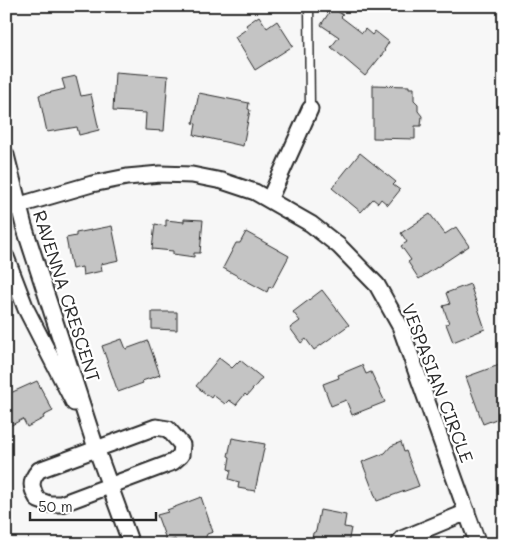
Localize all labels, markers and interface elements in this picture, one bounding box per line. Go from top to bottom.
street label: RAVENNA CRESCENT [28,207,106,385]
street label: VESPASIAN CIRCLE [397,300,479,466]
scale bar [30,490,156,522]
text: 50 m [38,496,73,516]

